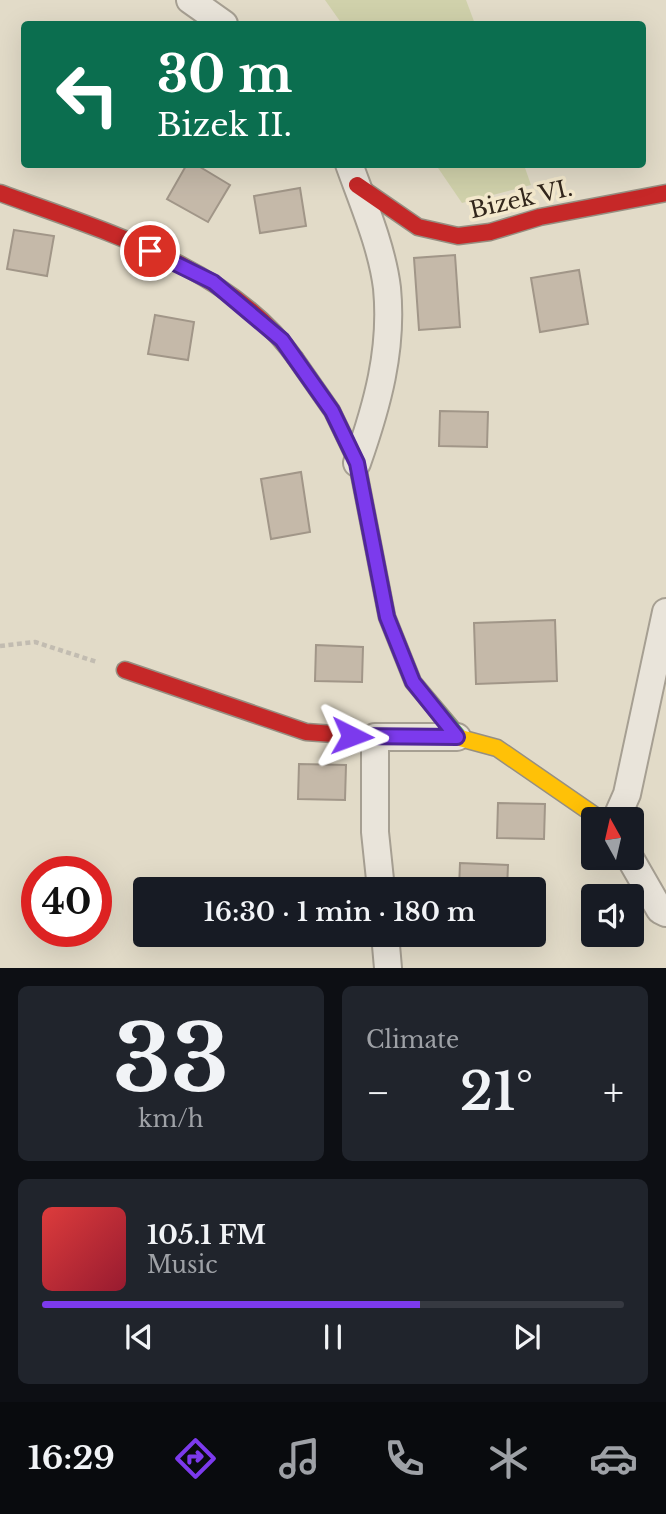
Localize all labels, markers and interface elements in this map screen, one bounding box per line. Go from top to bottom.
text: 30 m [157,44,292,105]
icon: left [42,49,133,140]
text: Bizek II. [157,105,292,145]
street label: Bizek VI. [467,174,575,224]
pin [120,221,180,281]
icon: arrive [131,232,169,270]
position arrow [315,699,389,773]
north arrow [581,807,644,870]
map controls [581,807,644,947]
speed limit sign: 40 [21,856,112,947]
button: sound [581,884,644,947]
text: 16:30 · 1 min · 180 m [203,896,476,928]
text: 33 [113,1003,229,1116]
text: Climate [366,1026,459,1054]
text: 21° [460,1060,533,1124]
text: − [366,1069,390,1116]
text: + [603,1069,624,1116]
text: km/h [138,1105,204,1133]
text: 105.1 FM [147,1219,266,1251]
text: Music [147,1251,218,1279]
icon: previous [120,1318,158,1356]
icon: pause [314,1318,352,1356]
icon: next [508,1318,546,1356]
icon: directions [171,1434,220,1483]
icon: music [275,1434,324,1483]
icon: phone [380,1434,429,1483]
icon: climate [484,1434,533,1483]
icon: car [589,1434,638,1483]
text: 16:29 [28,1438,115,1478]

